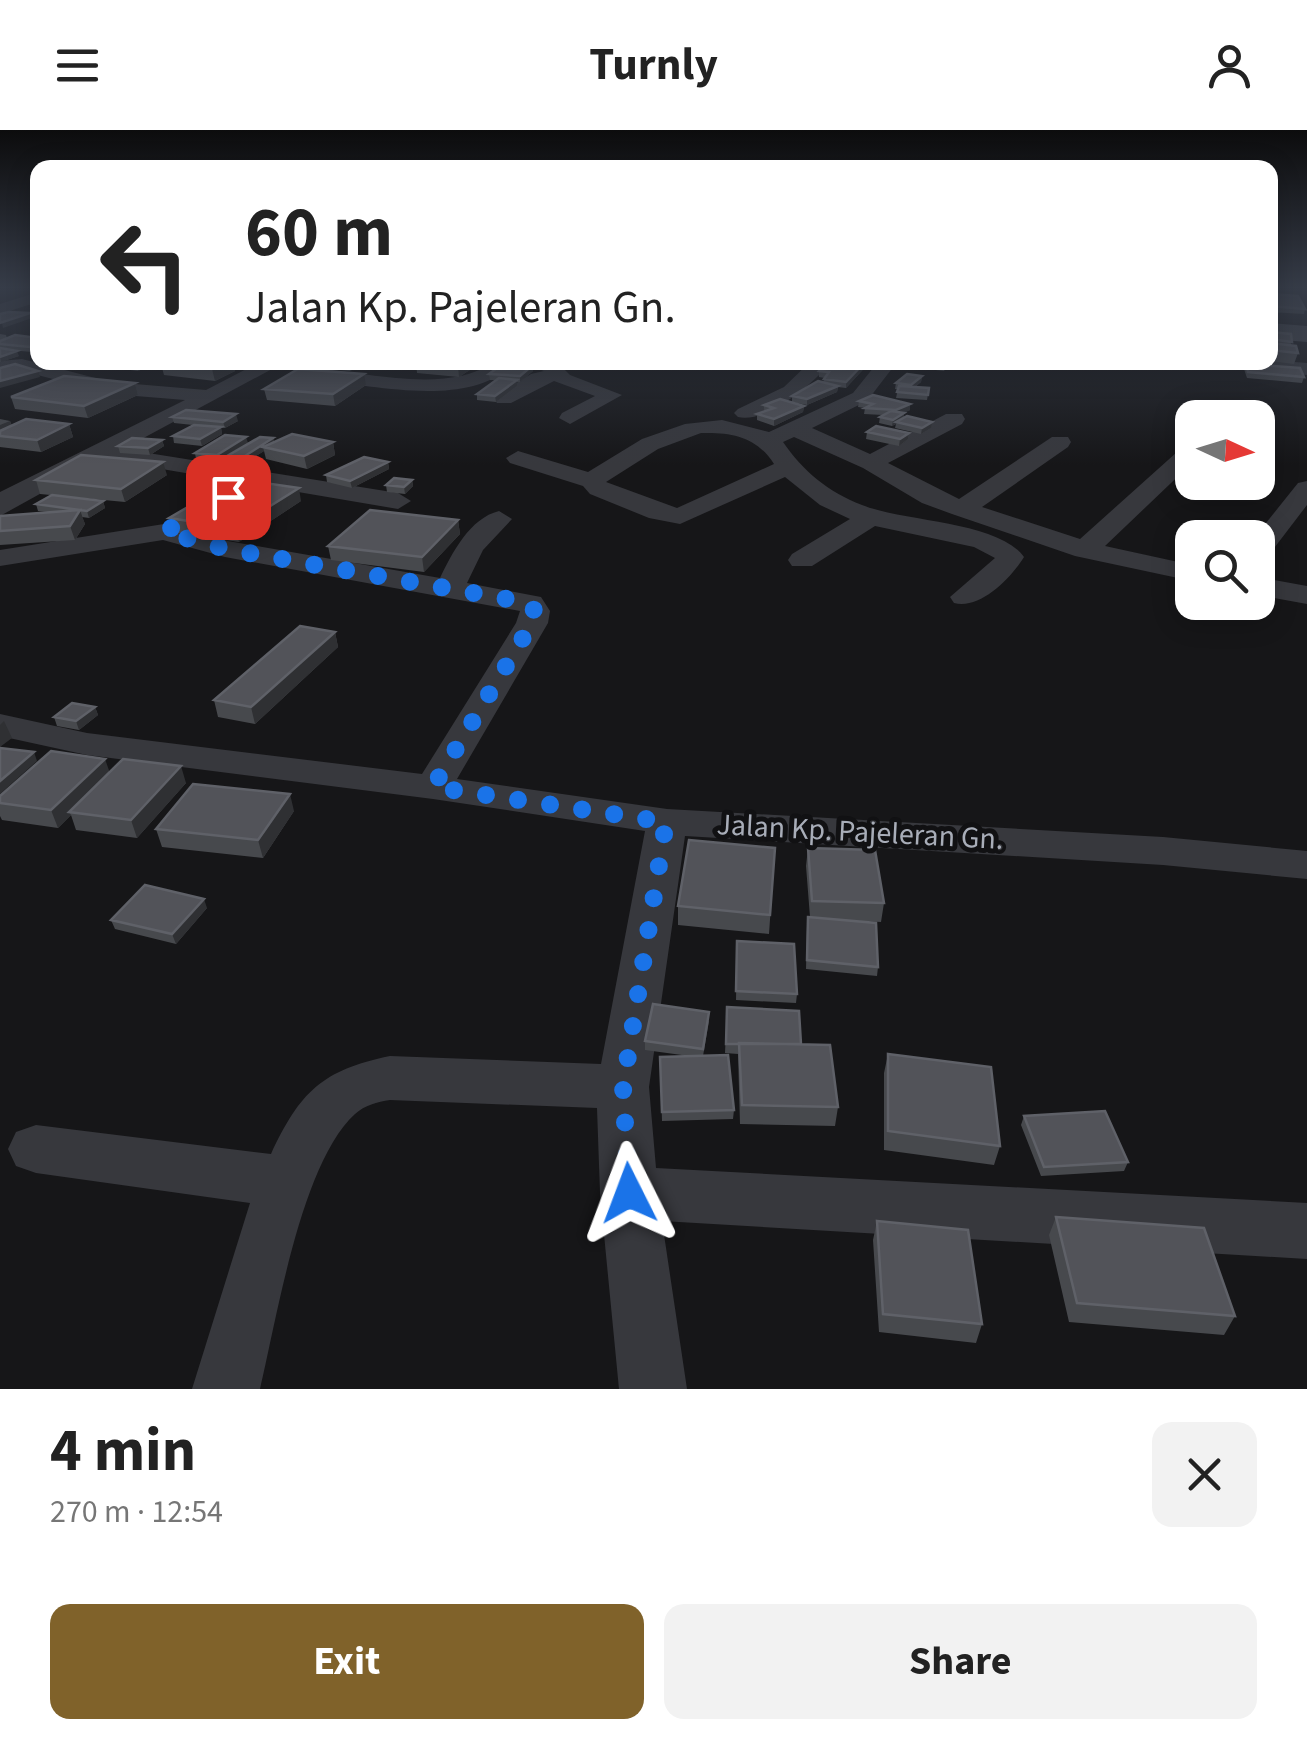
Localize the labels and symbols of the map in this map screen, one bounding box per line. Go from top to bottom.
north arrow [1175,400,1275,500]
pin [186,455,271,540]
street label: Jalan Kp. Pajeleran Gn. [716,803,1004,861]
position arrow [577,1141,681,1245]

